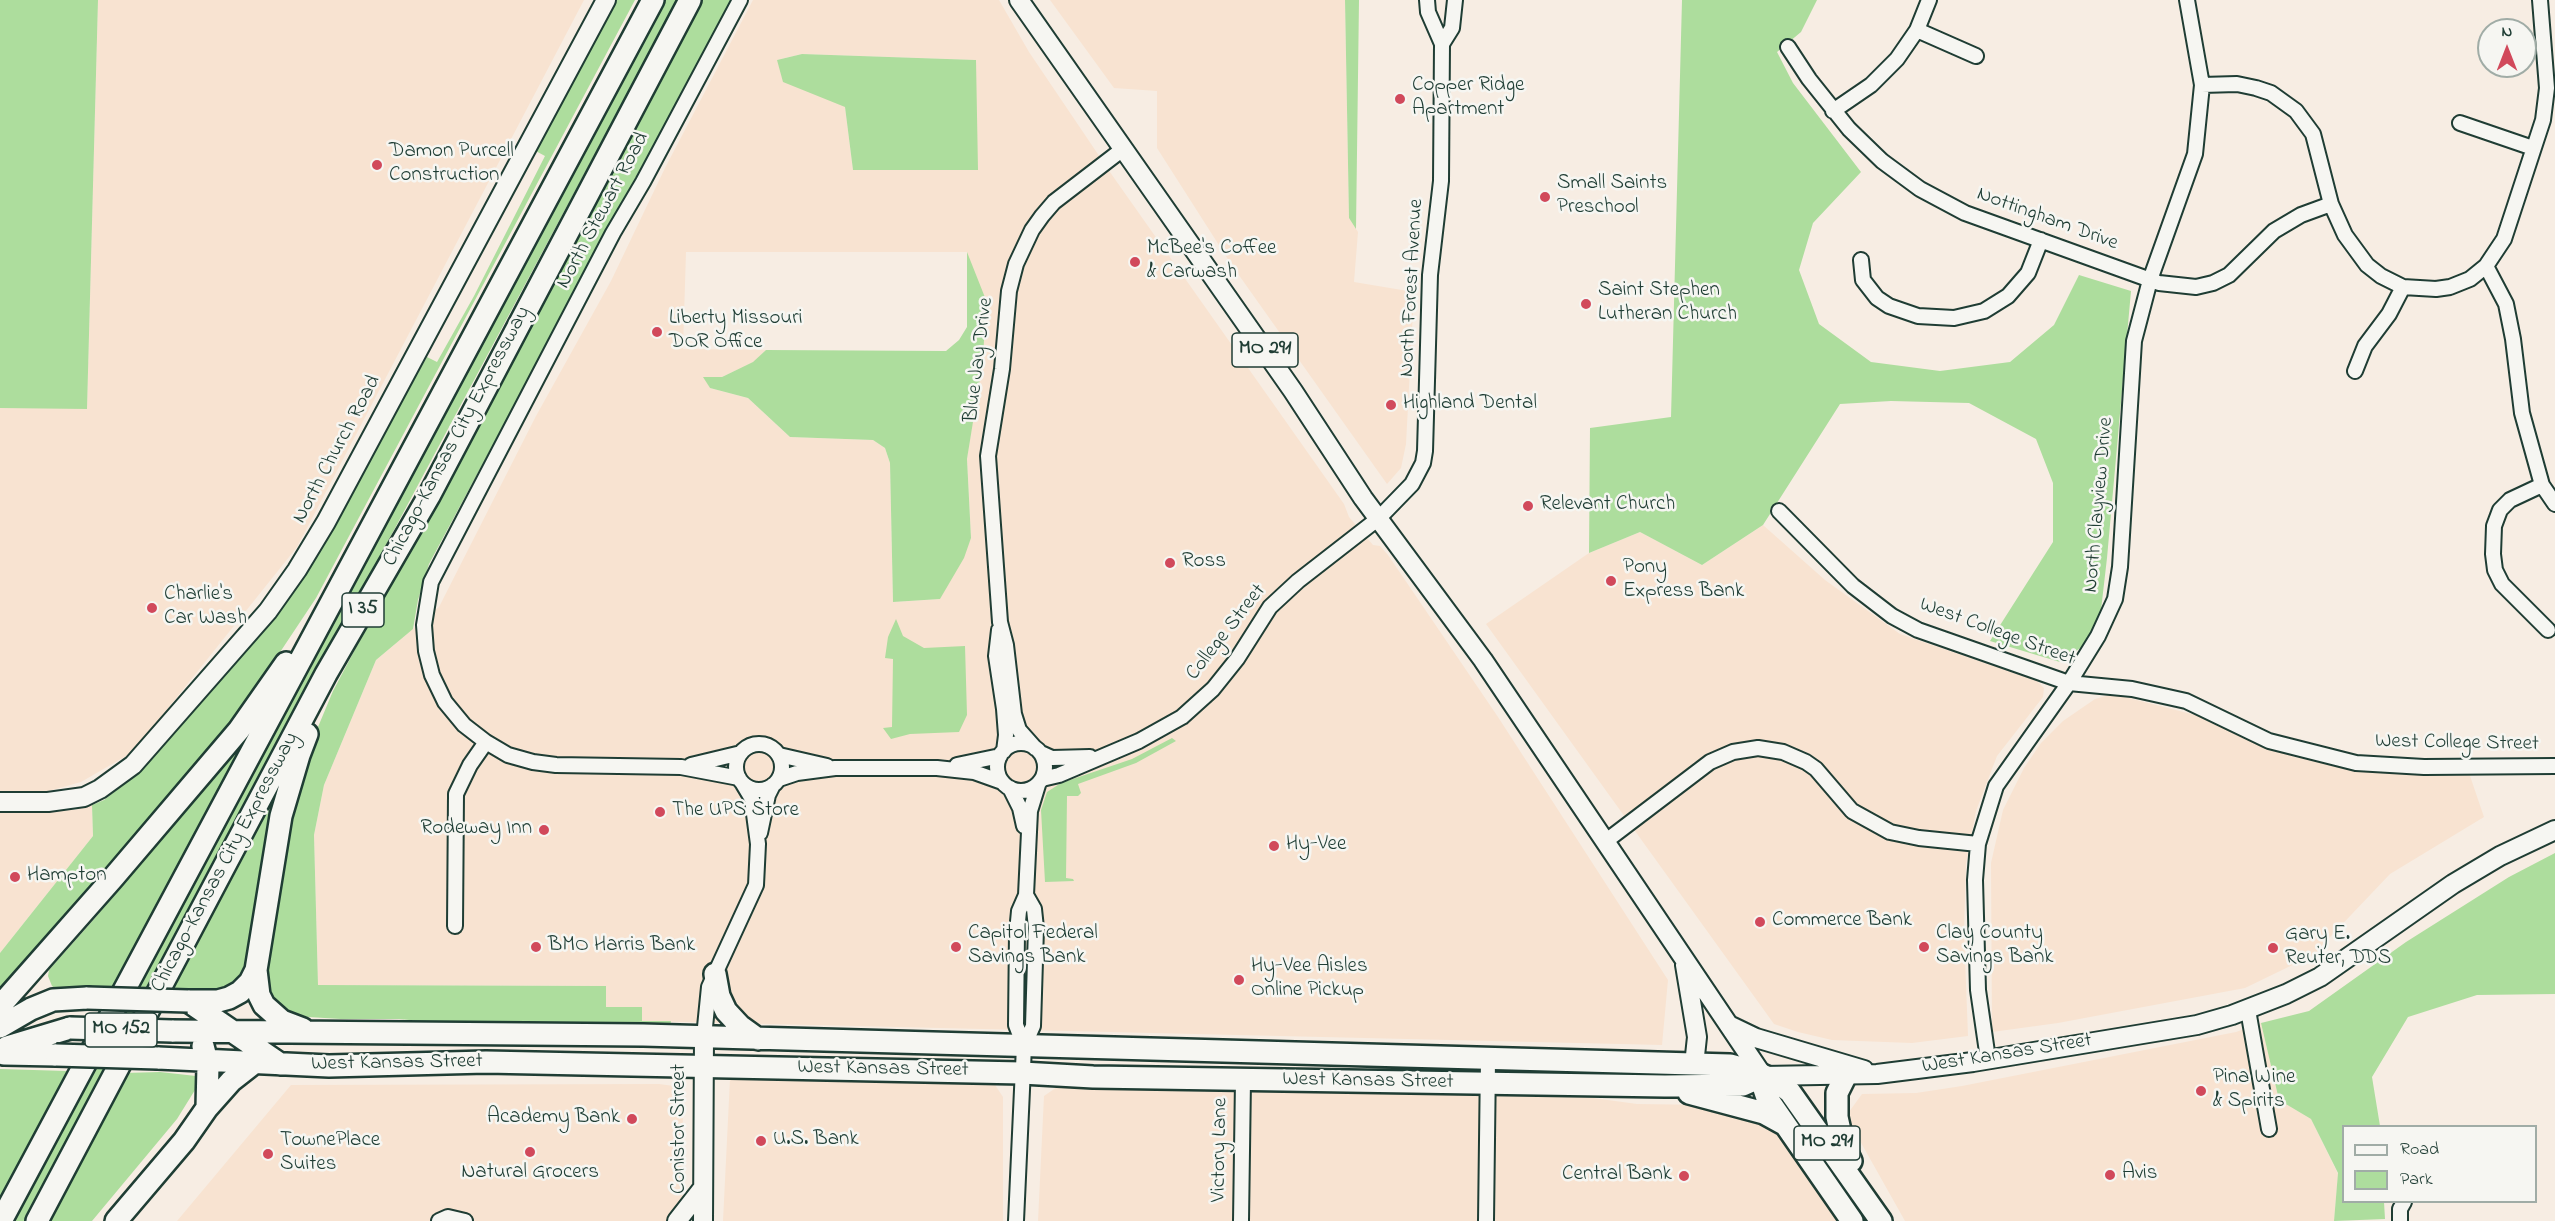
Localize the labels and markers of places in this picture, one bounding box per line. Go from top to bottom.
place label: Copper Ridge Apartment [1412,74,1525,124]
marker: Copper Ridge Apartment [1393,92,1407,106]
place label: Damon Purcell Construction [389,140,514,190]
marker: Damon Purcell Construction [370,158,384,172]
place label: Small Saints Preschool [1557,172,1667,222]
marker: Small Saints Preschool [1538,190,1552,204]
place label: McBee's Coffee & Carwash [1147,237,1276,287]
marker: McBee's Coffee & Carwash [1128,255,1142,269]
place label: Saint Stephen Lutheran Church [1598,279,1737,329]
marker: Saint Stephen Lutheran Church [1579,297,1593,311]
place label: Liberty Missouri DOR Office [669,307,803,357]
marker: Liberty Missouri DOR Office [650,325,664,339]
place label: Highland Dental [1403,392,1537,418]
marker: Highland Dental [1384,398,1398,412]
place label: Relevant Church [1540,493,1675,519]
marker: Relevant Church [1521,499,1535,513]
place label: Ross [1182,550,1226,576]
marker: Ross [1163,556,1177,570]
place label: Pony Express Bank [1623,556,1744,606]
marker: Pony Express Bank [1604,574,1618,588]
place label: Charlie's Car Wash [164,583,247,633]
marker: Charlie's Car Wash [145,601,159,615]
place label: The UPS Store [672,799,799,825]
marker: The UPS Store [653,805,667,819]
place label: Rodeway Inn [421,817,532,843]
marker: Rodeway Inn [537,823,551,837]
place label: Hy-Vee [1286,833,1346,859]
marker: Hy-Vee [1267,839,1281,853]
place label: Hampton [27,864,107,890]
marker: Hampton [8,870,22,884]
place label: Commerce Bank [1772,909,1912,935]
marker: Commerce Bank [1753,915,1767,929]
place label: Capitol Federal Savings Bank [968,922,1098,972]
place label: Clay County Savings Bank [1936,922,2053,972]
place label: Gary E. Reuter, DDS [2285,923,2391,973]
place label: BMO Harris Bank [548,934,695,960]
marker: BMO Harris Bank [529,940,543,954]
marker: Capitol Federal Savings Bank [949,940,963,954]
marker: Clay County Savings Bank [1917,940,1931,954]
marker: Gary E. Reuter, DDS [2266,941,2280,955]
place label: Hy-Vee Aisles Online Pickup [1251,955,1368,1005]
marker: Hy-Vee Aisles Online Pickup [1232,973,1246,987]
place label: Pina Wine & Spirits [2213,1066,2295,1116]
marker: Pina Wine & Spirits [2194,1084,2208,1098]
place label: Academy Bank [487,1106,620,1132]
marker: Academy Bank [625,1112,639,1126]
place label: U.S. Bank [773,1128,859,1154]
place label: TownePlace Suites [280,1129,380,1179]
marker: U.S. Bank [754,1134,768,1148]
marker: Natural Grocers [523,1145,537,1159]
marker: TownePlace Suites [261,1147,275,1161]
place label: Natural Grocers [461,1161,599,1187]
place label: Avis [2122,1162,2158,1188]
place label: Central Bank [1562,1163,1672,1189]
marker: Avis [2103,1168,2117,1182]
marker: Central Bank [1677,1169,1691,1183]

